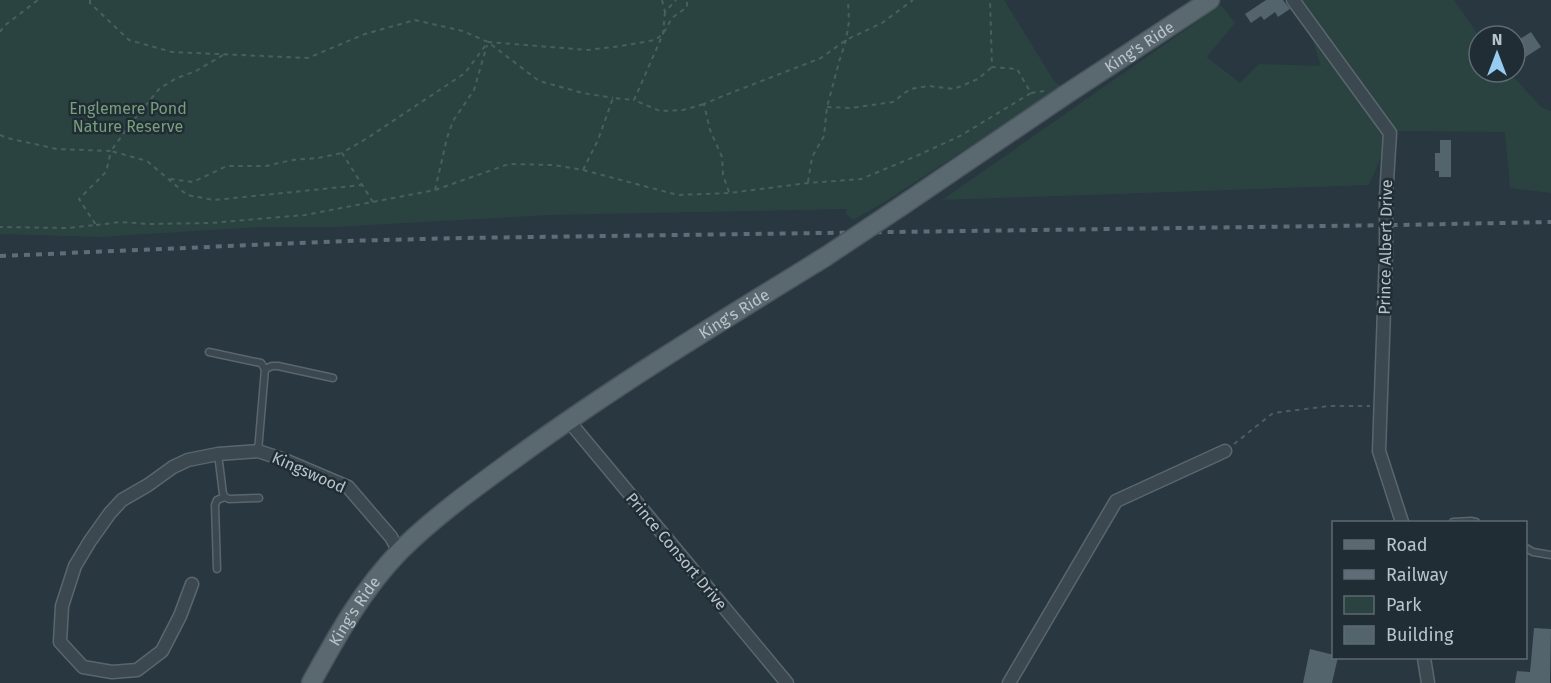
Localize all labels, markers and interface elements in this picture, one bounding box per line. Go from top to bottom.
street label: King's Ride [1101,17,1178,77]
north arrow [1467,24,1527,84]
text: N [1492,30,1502,49]
park label: Englemere Pond Nature Reserve [69,99,187,136]
street label: Prince Albert Drive [1375,179,1396,315]
street label: King's Ride [695,285,773,343]
street label: Kingswood [269,448,349,497]
street label: Prince Consort Drive [622,489,731,614]
legend [1332,521,1527,659]
text: Road [1386,534,1428,556]
text: Railway [1386,564,1448,586]
street label: King's Ride [325,573,384,649]
text: Park [1386,594,1422,616]
text: Building [1386,624,1454,646]

